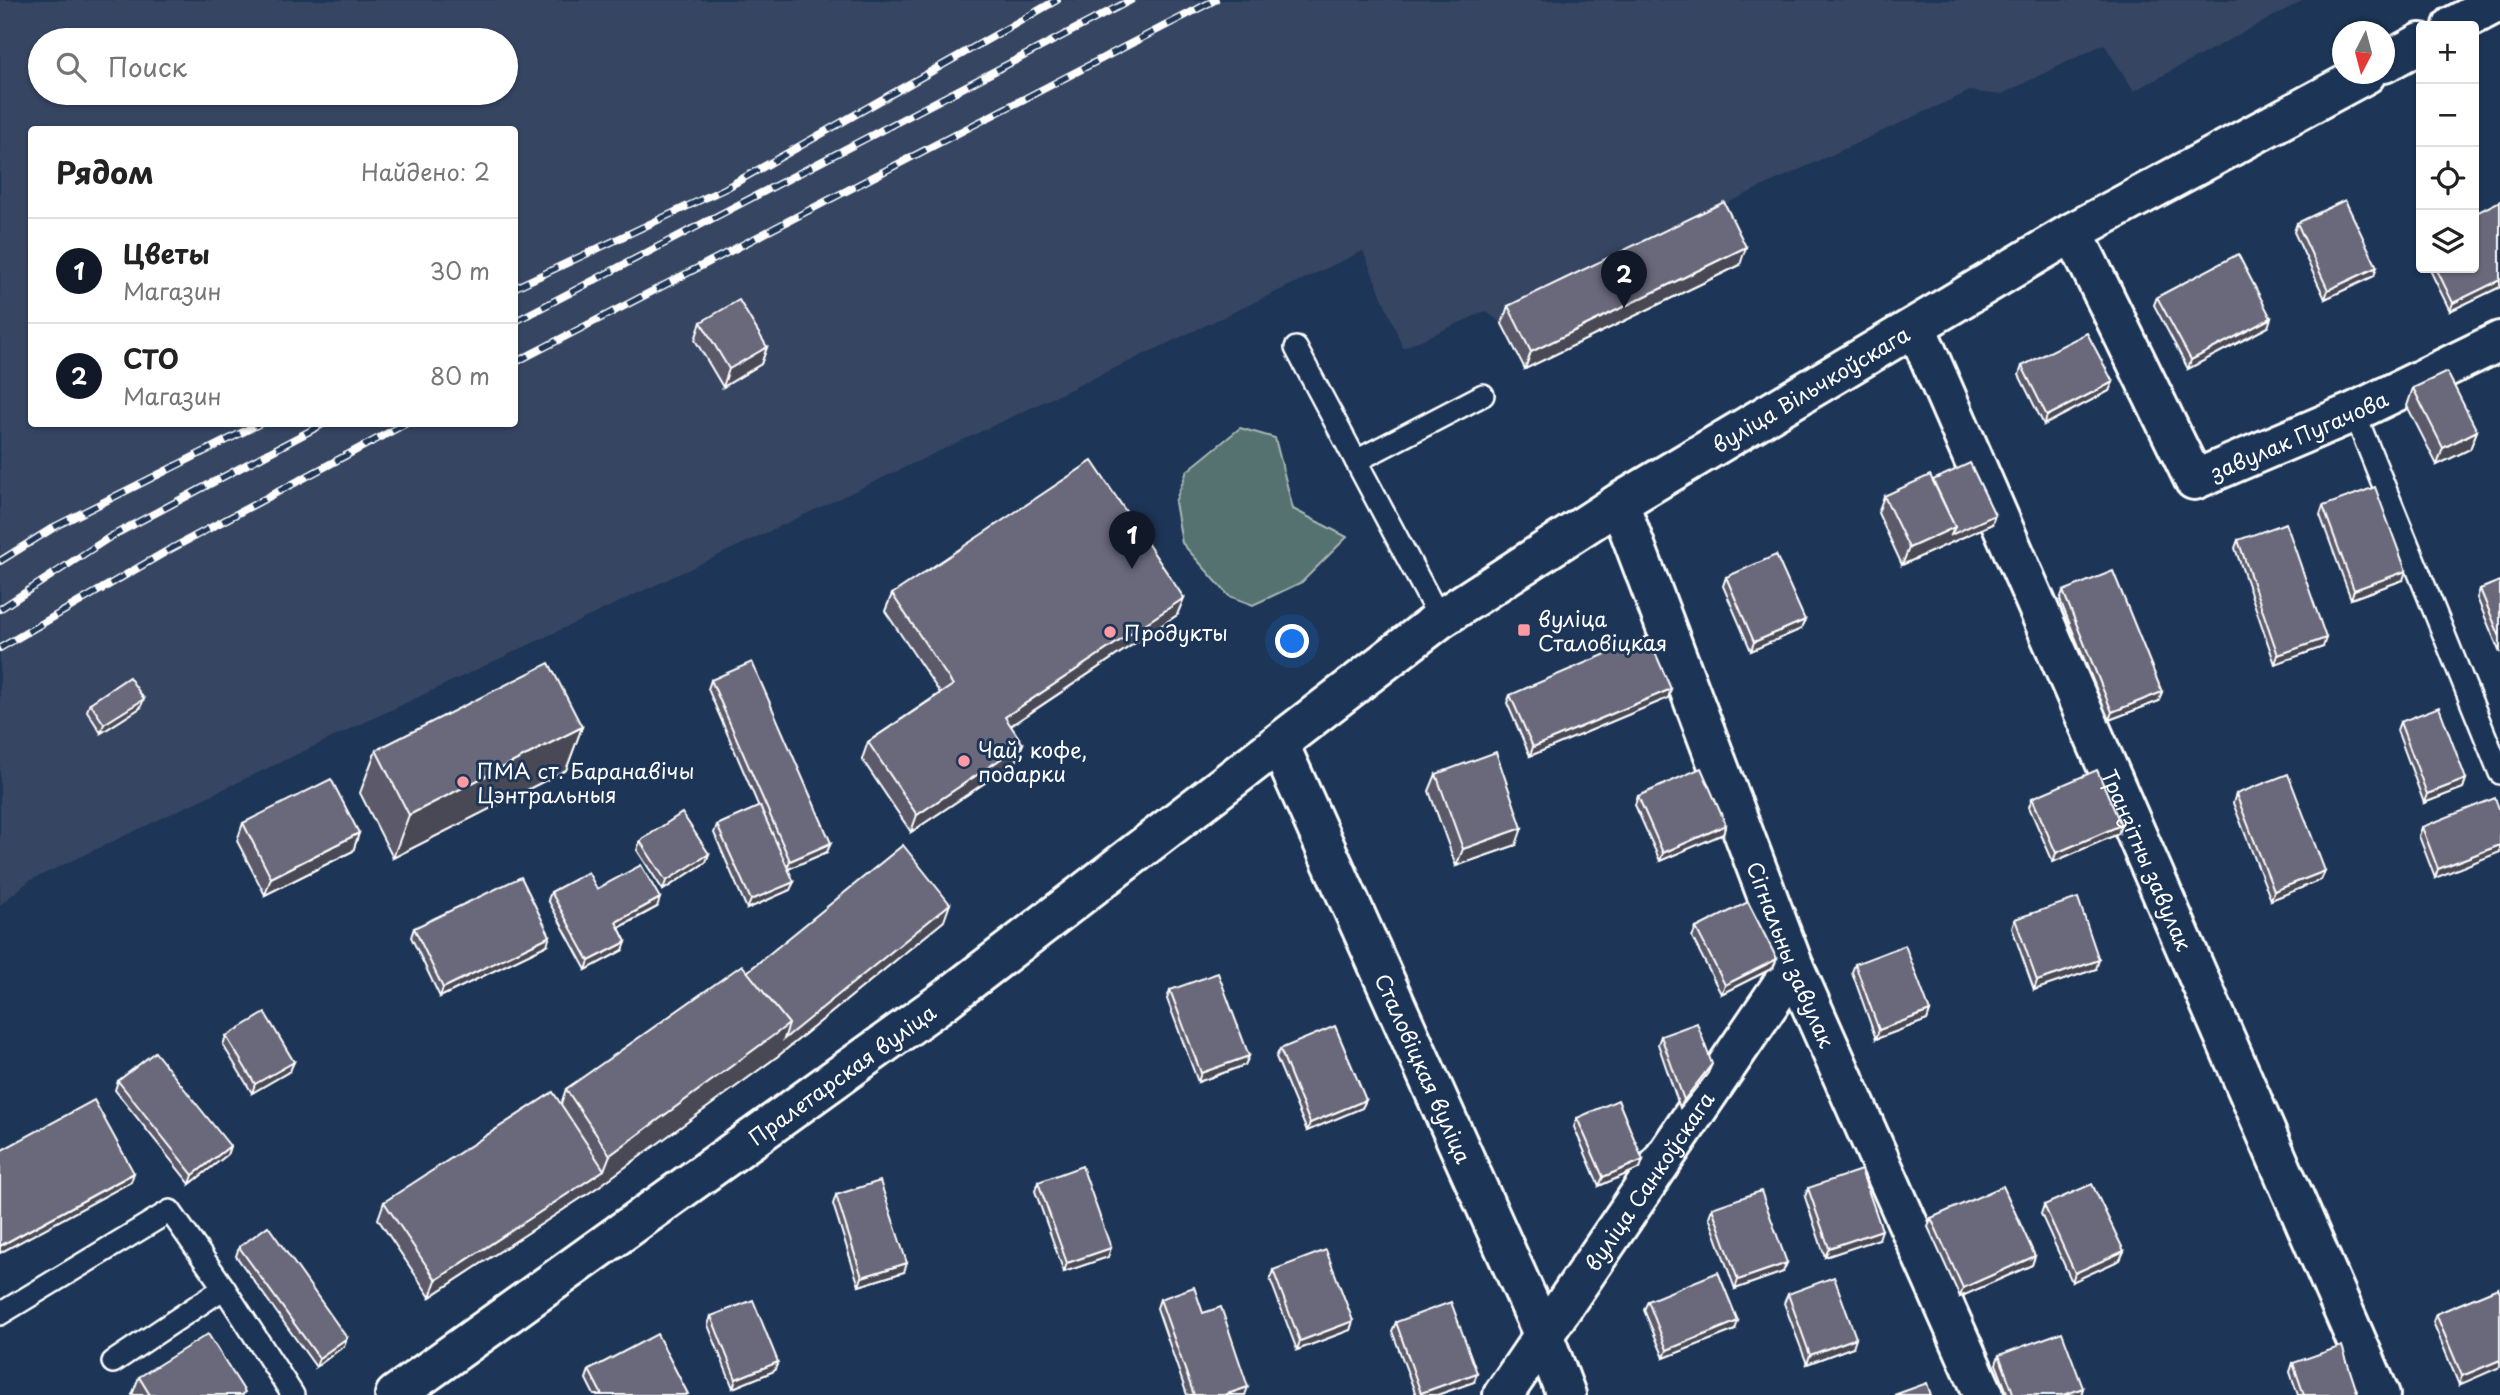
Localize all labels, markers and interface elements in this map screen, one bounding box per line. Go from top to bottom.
north arrow [2332,21,2395,84]
map controls [2416,21,2479,273]
button: + [2416,21,2479,84]
search box [28,28,518,105]
text: Поиск [108,47,187,86]
icon: search [52,48,90,86]
button: − [2416,84,2479,147]
button: locate [2416,147,2479,210]
text: Рядом [56,149,154,194]
text: Найдено: 2 [361,154,490,189]
button: layers [2416,210,2479,273]
text: Цветы [123,234,210,273]
pin: 2 [1601,250,1647,308]
text: 1 [74,253,85,288]
text: 30 m [429,253,490,288]
text: Магазин [123,273,222,308]
street label: вуліца Вільчкоўскага [1706,317,1916,460]
text: СТО [123,339,179,378]
text: 2 [71,358,87,393]
text: 80 m [430,358,490,393]
text: Магазин [123,378,222,413]
street label: завулак Пугачова [2204,382,2393,488]
pin: 1 [1109,511,1155,569]
place label: вуліца Сталовіцкая [1538,602,1667,658]
place label: Продукты [1124,616,1228,648]
marker: вуліца Сталовіцкая [1516,622,1532,638]
marker: Продукты [1102,624,1118,640]
your location [1275,624,1309,658]
place label: Чай, кофе, подарки [978,733,1087,789]
marker: Чай, кофе, подарки [956,753,972,769]
place label: ПМА ст. Баранавічы Цэнтральныя [477,754,694,810]
street label: Транзітны завулак [2094,764,2201,956]
marker: ПМА ст. Баранавічы Цэнтральныя [455,774,471,790]
street label: Сігнальны завулак [1739,856,1844,1053]
street label: Сталовіцкая вуліца [1368,968,1480,1168]
street label: Пралетарская вуліца [741,996,942,1152]
street label: вуліца Санкоўскага [1576,1084,1722,1277]

